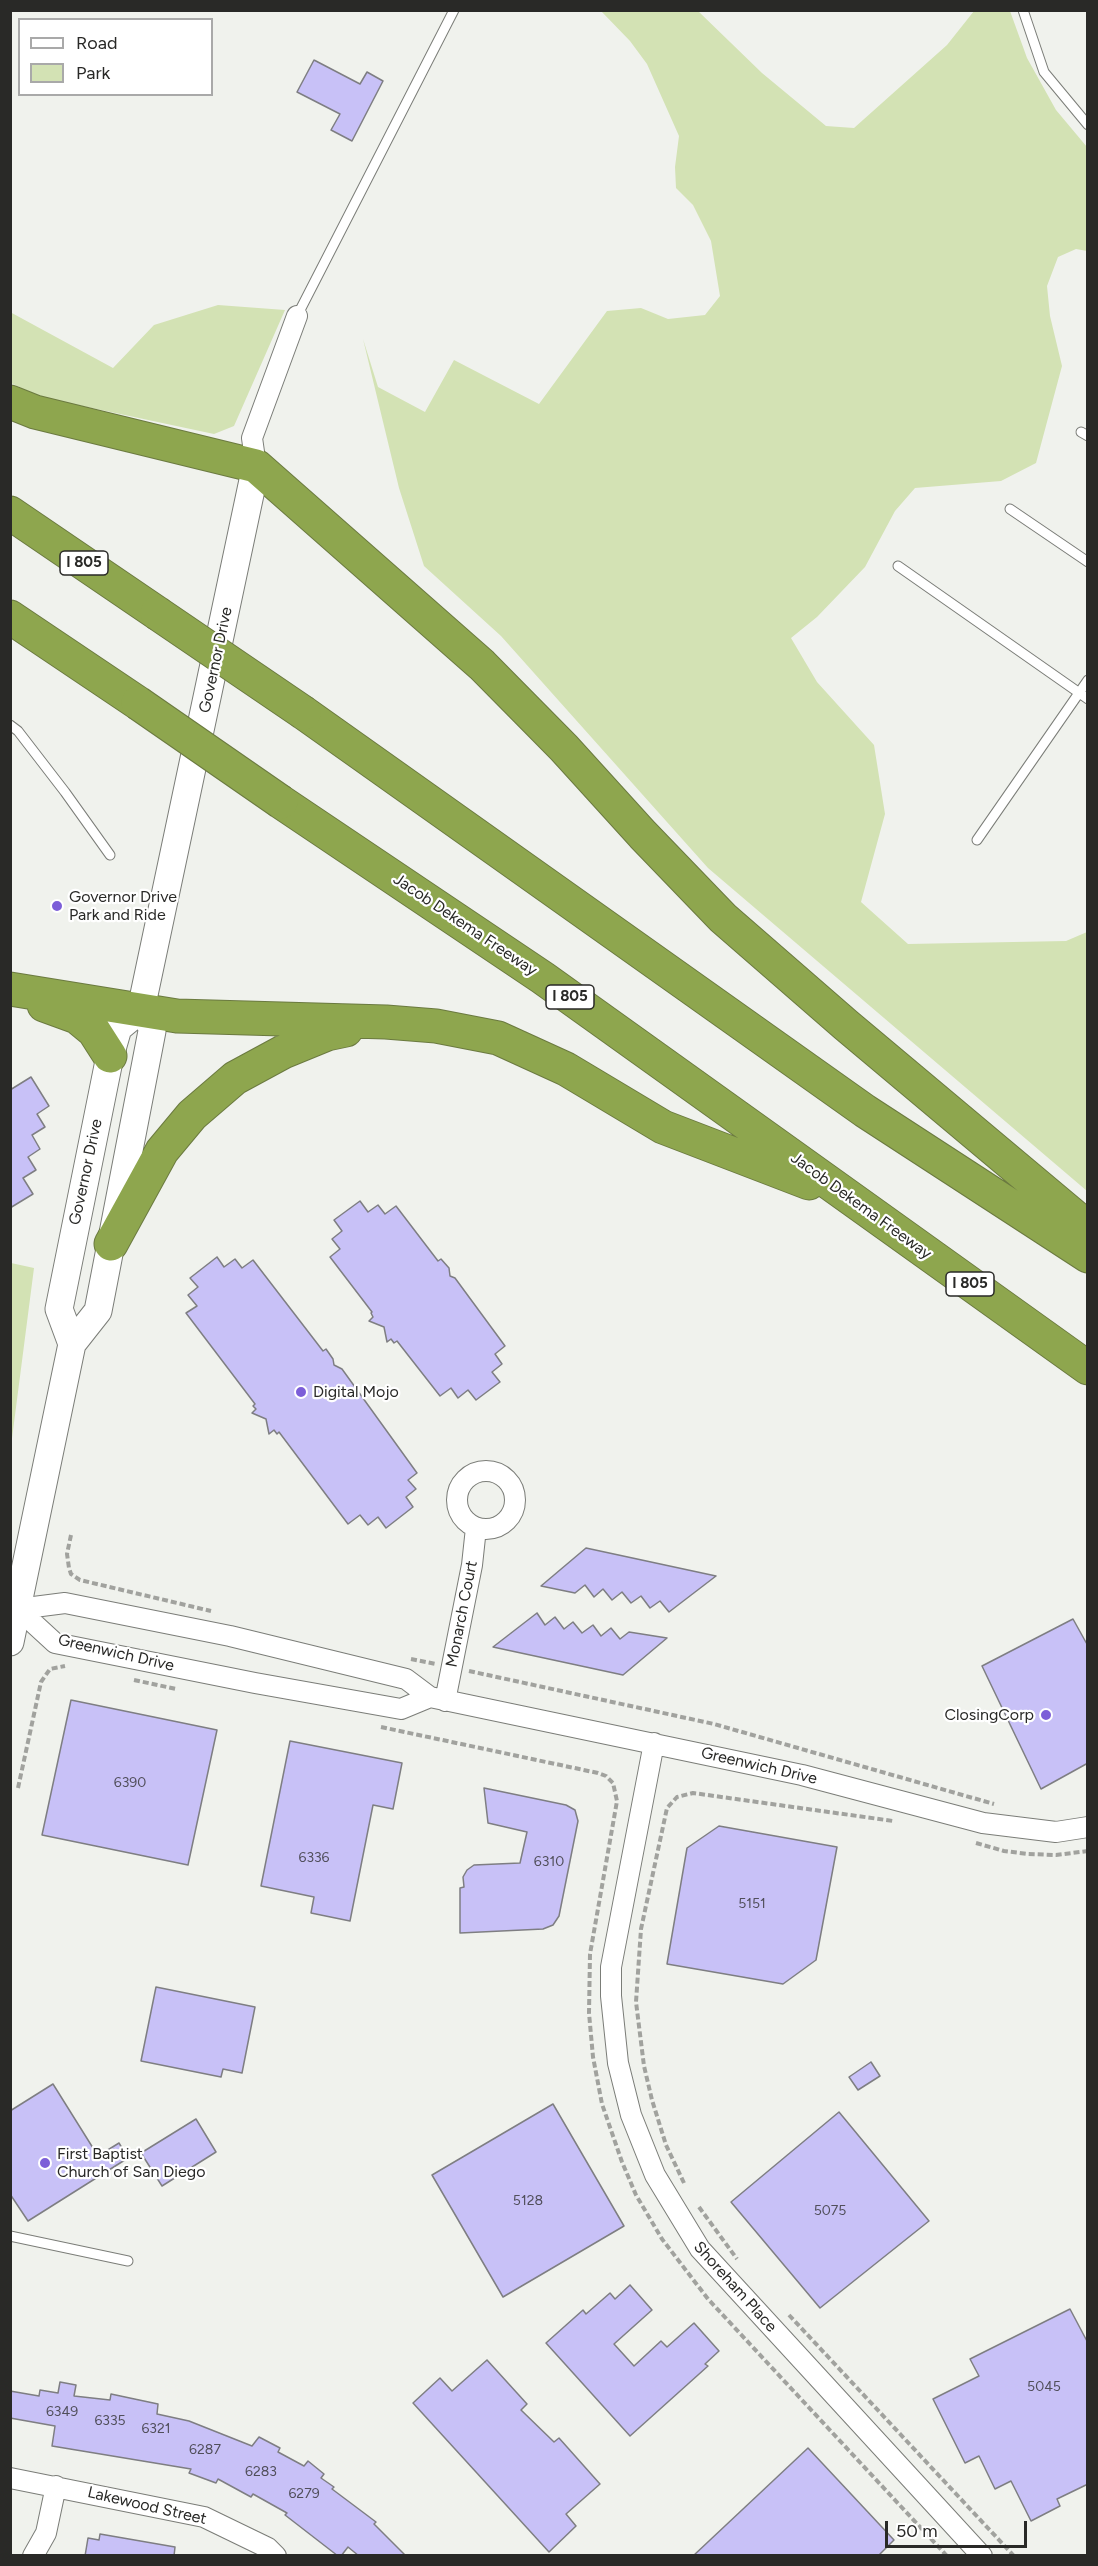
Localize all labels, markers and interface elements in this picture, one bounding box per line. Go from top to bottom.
legend [18,18,213,96]
text: Road [76,32,117,54]
text: Park [76,62,110,84]
road number: I 805 [60,551,108,575]
street label: Governor Drive [195,605,237,715]
street label: Jacob Dekema Freeway [389,870,541,980]
place label: Governor Drive Park and Ride [69,887,177,925]
marker: Governor Drive Park and Ride [50,899,64,913]
road number: I 805 [546,985,594,1009]
street label: Governor Drive [65,1117,107,1227]
street label: Jacob Dekema Freeway [787,1148,935,1264]
road number: I 805 [946,1272,994,1296]
place label: Digital Mojo [313,1382,399,1402]
marker: Digital Mojo [294,1385,308,1399]
street label: Monarch Court [442,1559,482,1669]
street label: Greenwich Drive [56,1630,176,1676]
place label: ClosingCorp [944,1705,1034,1725]
marker: ClosingCorp [1039,1708,1053,1722]
street label: Greenwich Drive [699,1743,819,1789]
house number: 6390 [114,1775,146,1791]
house number: 6336 [298,1850,330,1866]
house number: 6310 [534,1854,564,1870]
house number: 5151 [738,1896,766,1912]
place label: First Baptist Church of San Diego [57,2144,205,2182]
marker: First Baptist Church of San Diego [38,2156,52,2170]
house number: 5128 [513,2193,543,2209]
house number: 5075 [814,2203,846,2219]
street label: Shoreham Place [689,2238,781,2336]
house number: 5045 [1027,2379,1061,2395]
house number: 6349 [46,2404,78,2420]
house number: 6335 [94,2413,126,2429]
house number: 6321 [141,2421,171,2437]
house number: 6287 [189,2442,221,2458]
house number: 6283 [245,2464,277,2480]
street label: Lakewood Street [86,2483,208,2529]
house number: 6279 [288,2486,320,2502]
scale bar [888,2509,1030,2547]
text: 50 m [896,2520,938,2542]

